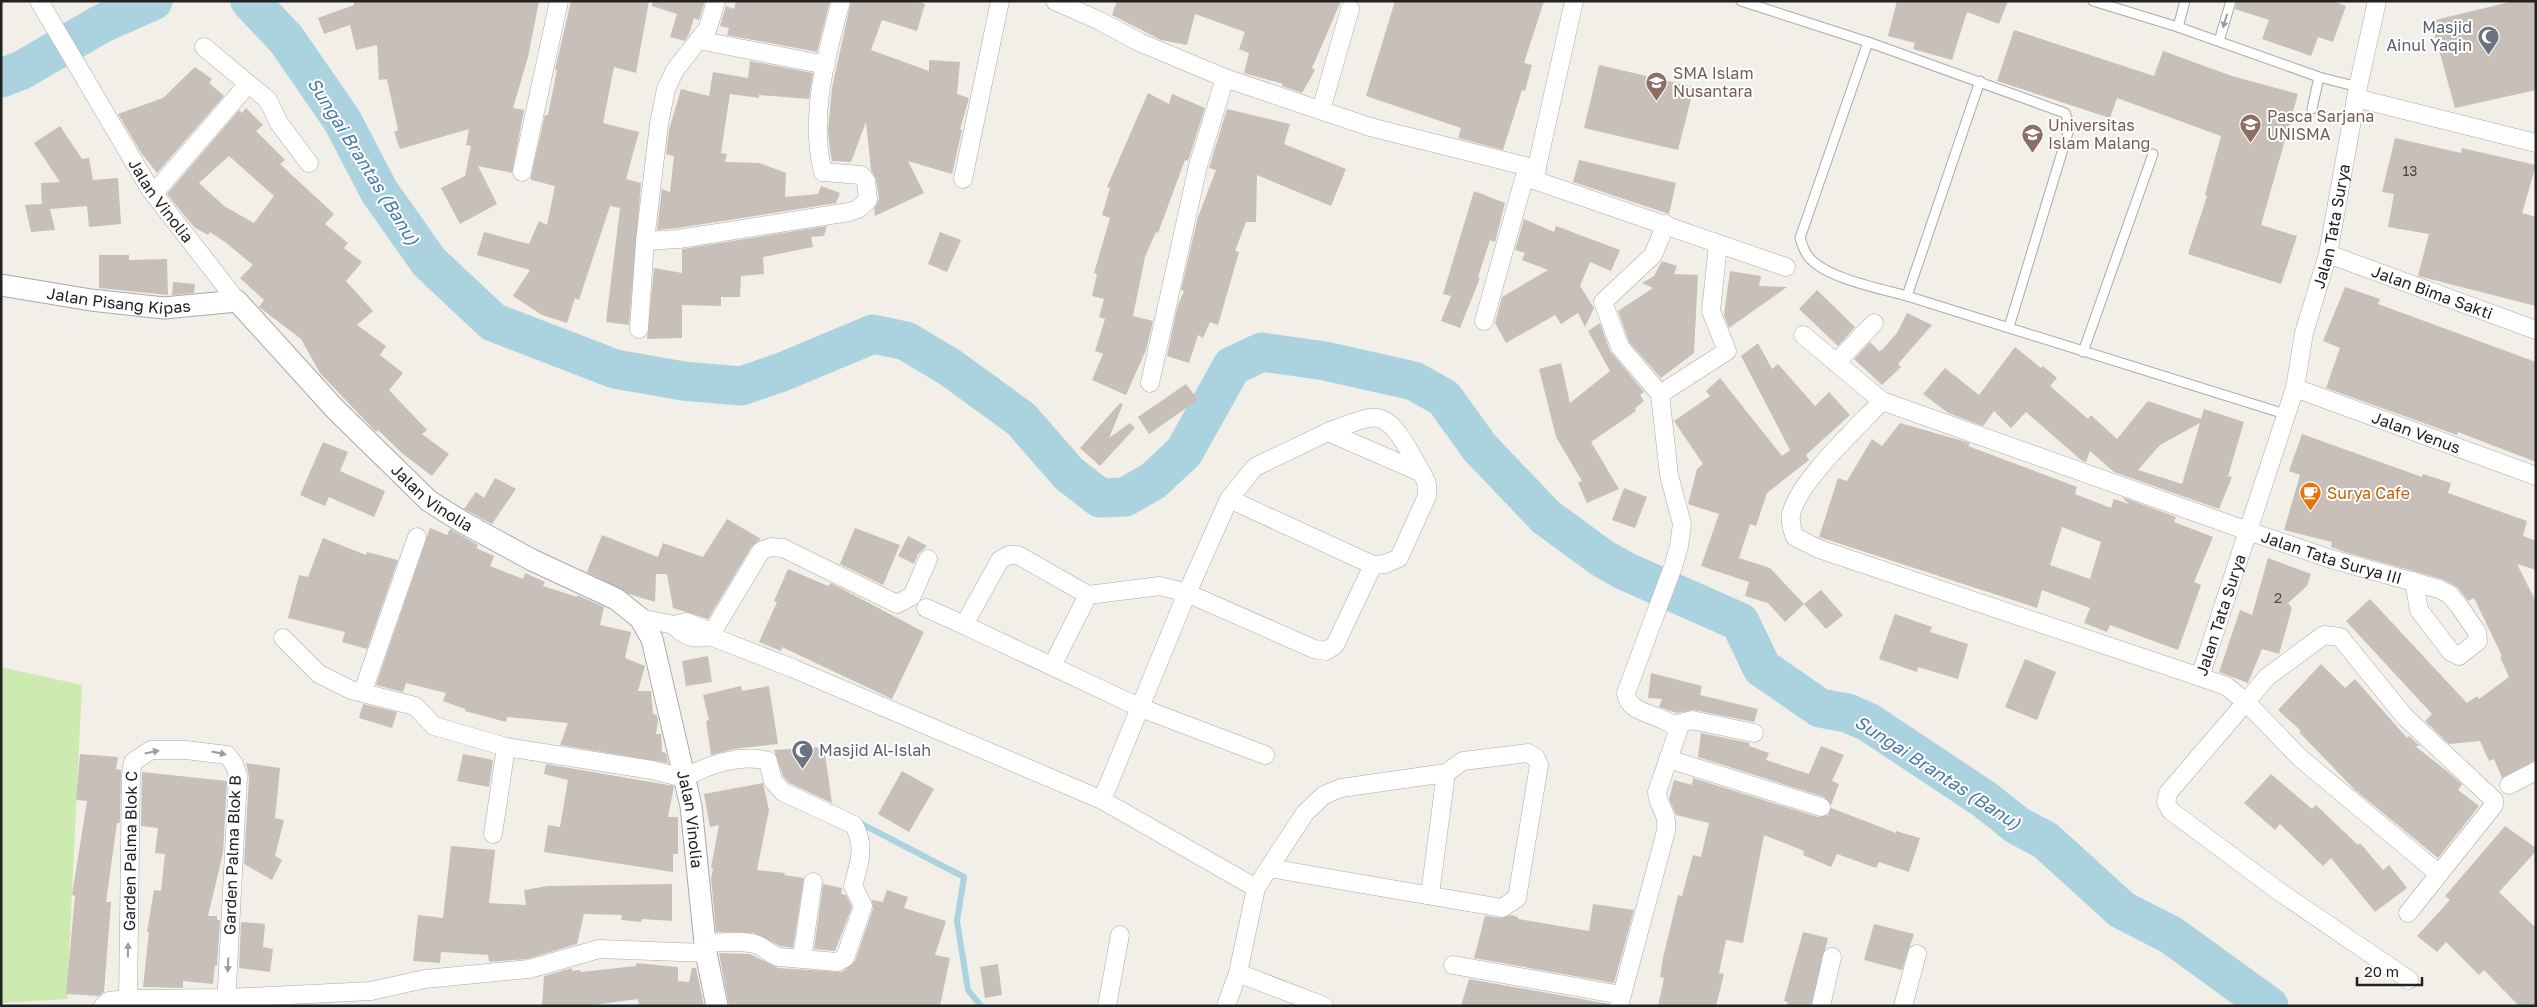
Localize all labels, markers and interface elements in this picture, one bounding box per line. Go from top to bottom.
one-way arrow [2220,14,2228,29]
place label: Masjid Ainul Yaqin [2386,17,2472,55]
mosque icon: Masjid Ainul Yaqin [2476,24,2500,55]
place label: SMA Islam Nusantara [1673,63,1754,101]
school or university icon: SMA Islam Nusantara [1645,70,1669,101]
water label: Sungai Brantas (Banu) [303,73,425,249]
place label: Pasca Sarjana UNISMA [2267,106,2374,144]
school or university icon: Pasca Sarjana UNISMA [2239,113,2263,144]
place label: Universitas Islam Malang [2048,115,2150,153]
school or university icon: Universitas Islam Malang [2020,122,2044,153]
street label: Jalan Vinolia [124,155,198,247]
street label: Jalan Tata Surya [2308,162,2354,291]
house number: 13 [2403,162,2417,179]
street label: Jalan Bima Sakti [2369,261,2496,323]
street label: Jalan Pisang Kipas [45,283,192,318]
street label: Jalan Venus [2369,407,2463,458]
street label: Jalan Vinolia [387,460,476,536]
cafe icon: Surya Cafe [2299,481,2323,512]
place label: Surya Cafe [2327,483,2410,503]
street label: Jalan Tata Surya III [2259,526,2404,588]
street label: Jalan Tata Surya [2191,551,2250,678]
house number: 2 [2274,589,2282,606]
water label: Sungai Brantas (Banu) [1851,710,2025,834]
mosque icon: Masjid Al-Islah [791,738,815,769]
place label: Masjid Al-Islah [819,740,931,760]
one-way arrow [145,747,161,755]
one-way arrow [211,750,227,758]
street label: Jalan Vinolia [673,768,707,869]
street label: Garden Palma Blok C [119,771,141,931]
street label: Garden Palma Blok B [219,775,245,935]
one-way arrow [124,942,132,958]
scale bar [2357,954,2422,986]
one-way arrow [224,957,232,973]
text: 20 m [2364,962,2399,980]

